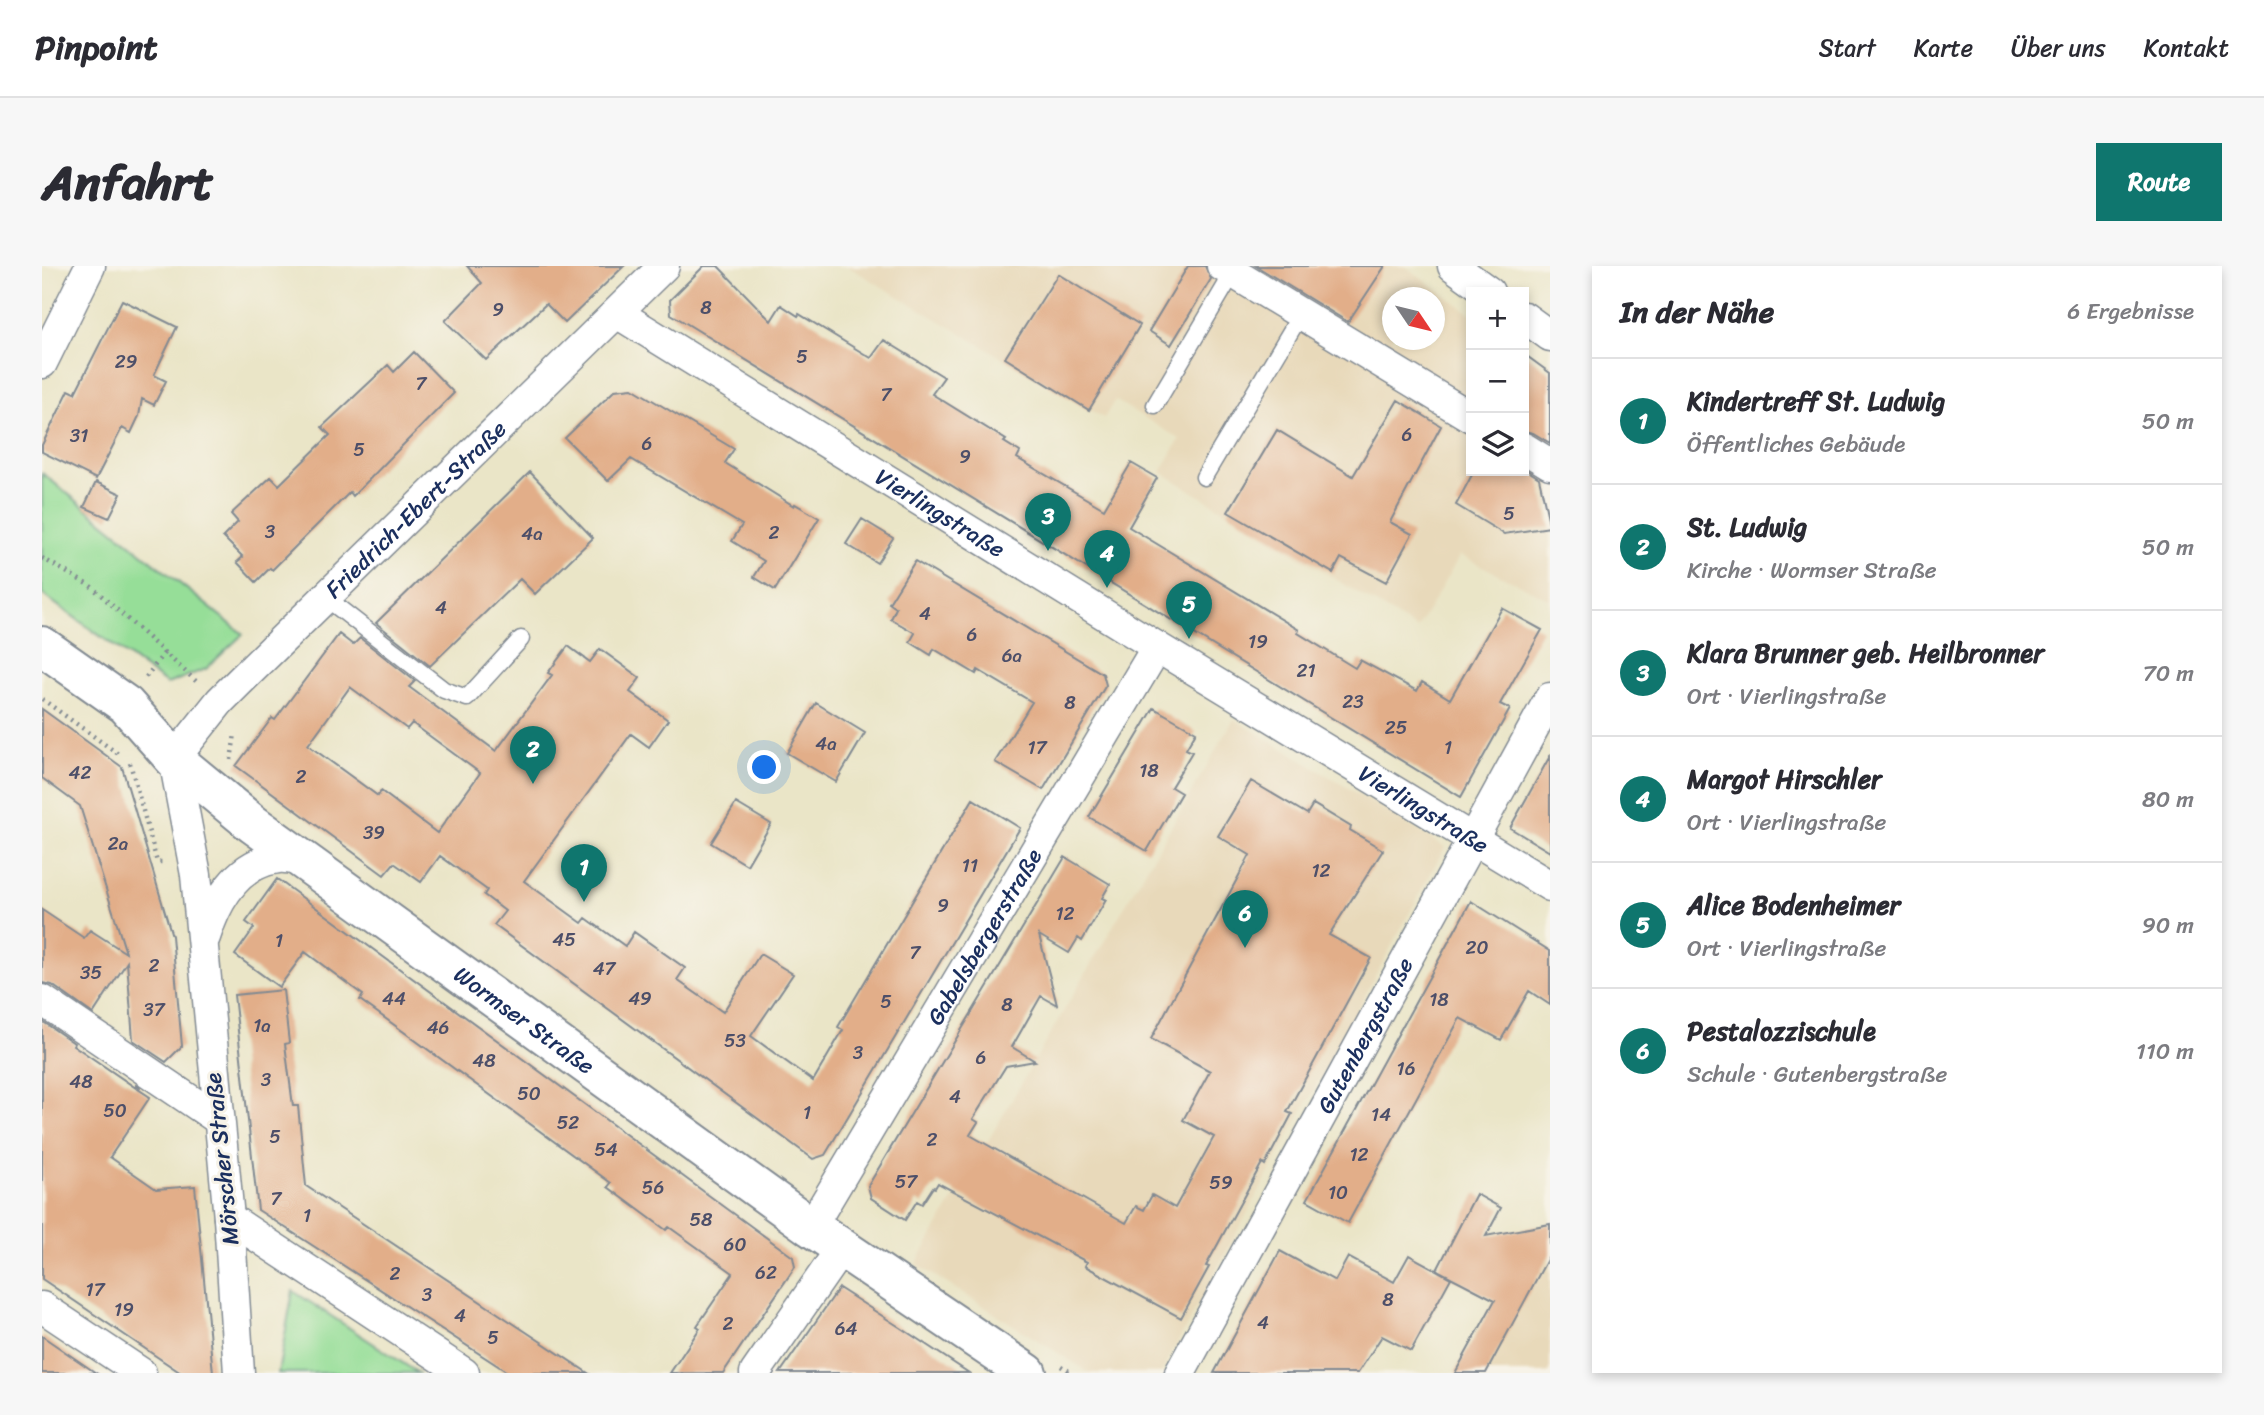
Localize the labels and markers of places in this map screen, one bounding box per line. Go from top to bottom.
pin: 3 [1025,493,1071,551]
pin: 4 [1084,530,1130,588]
pin: 5 [1166,581,1212,639]
pin: 2 [510,726,556,784]
pin: 1 [561,844,607,902]
pin: 6 [1222,890,1268,948]

